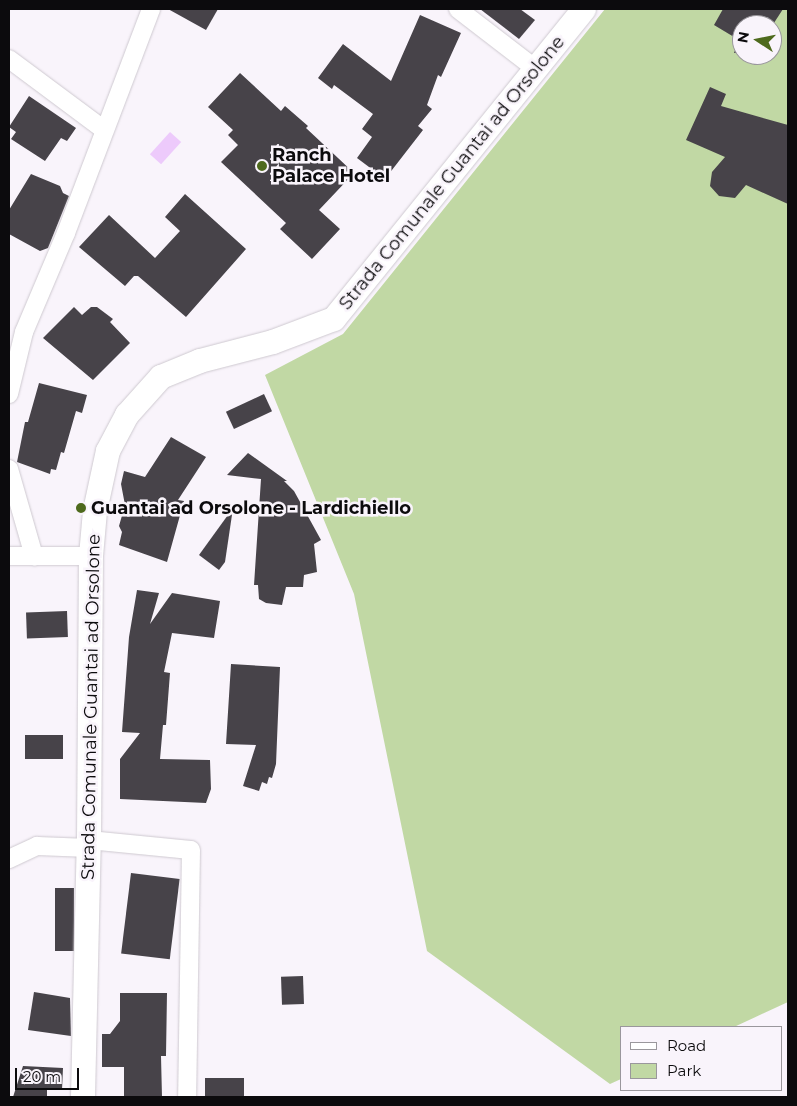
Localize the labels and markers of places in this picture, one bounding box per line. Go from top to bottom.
place label: Ranch Palace Hotel [272,145,390,188]
marker: Ranch Palace Hotel [256,160,268,172]
place label: Guantai ad Orsolone - Lardichiello [91,497,411,519]
marker: Guantai ad Orsolone - Lardichiello [75,502,87,514]

